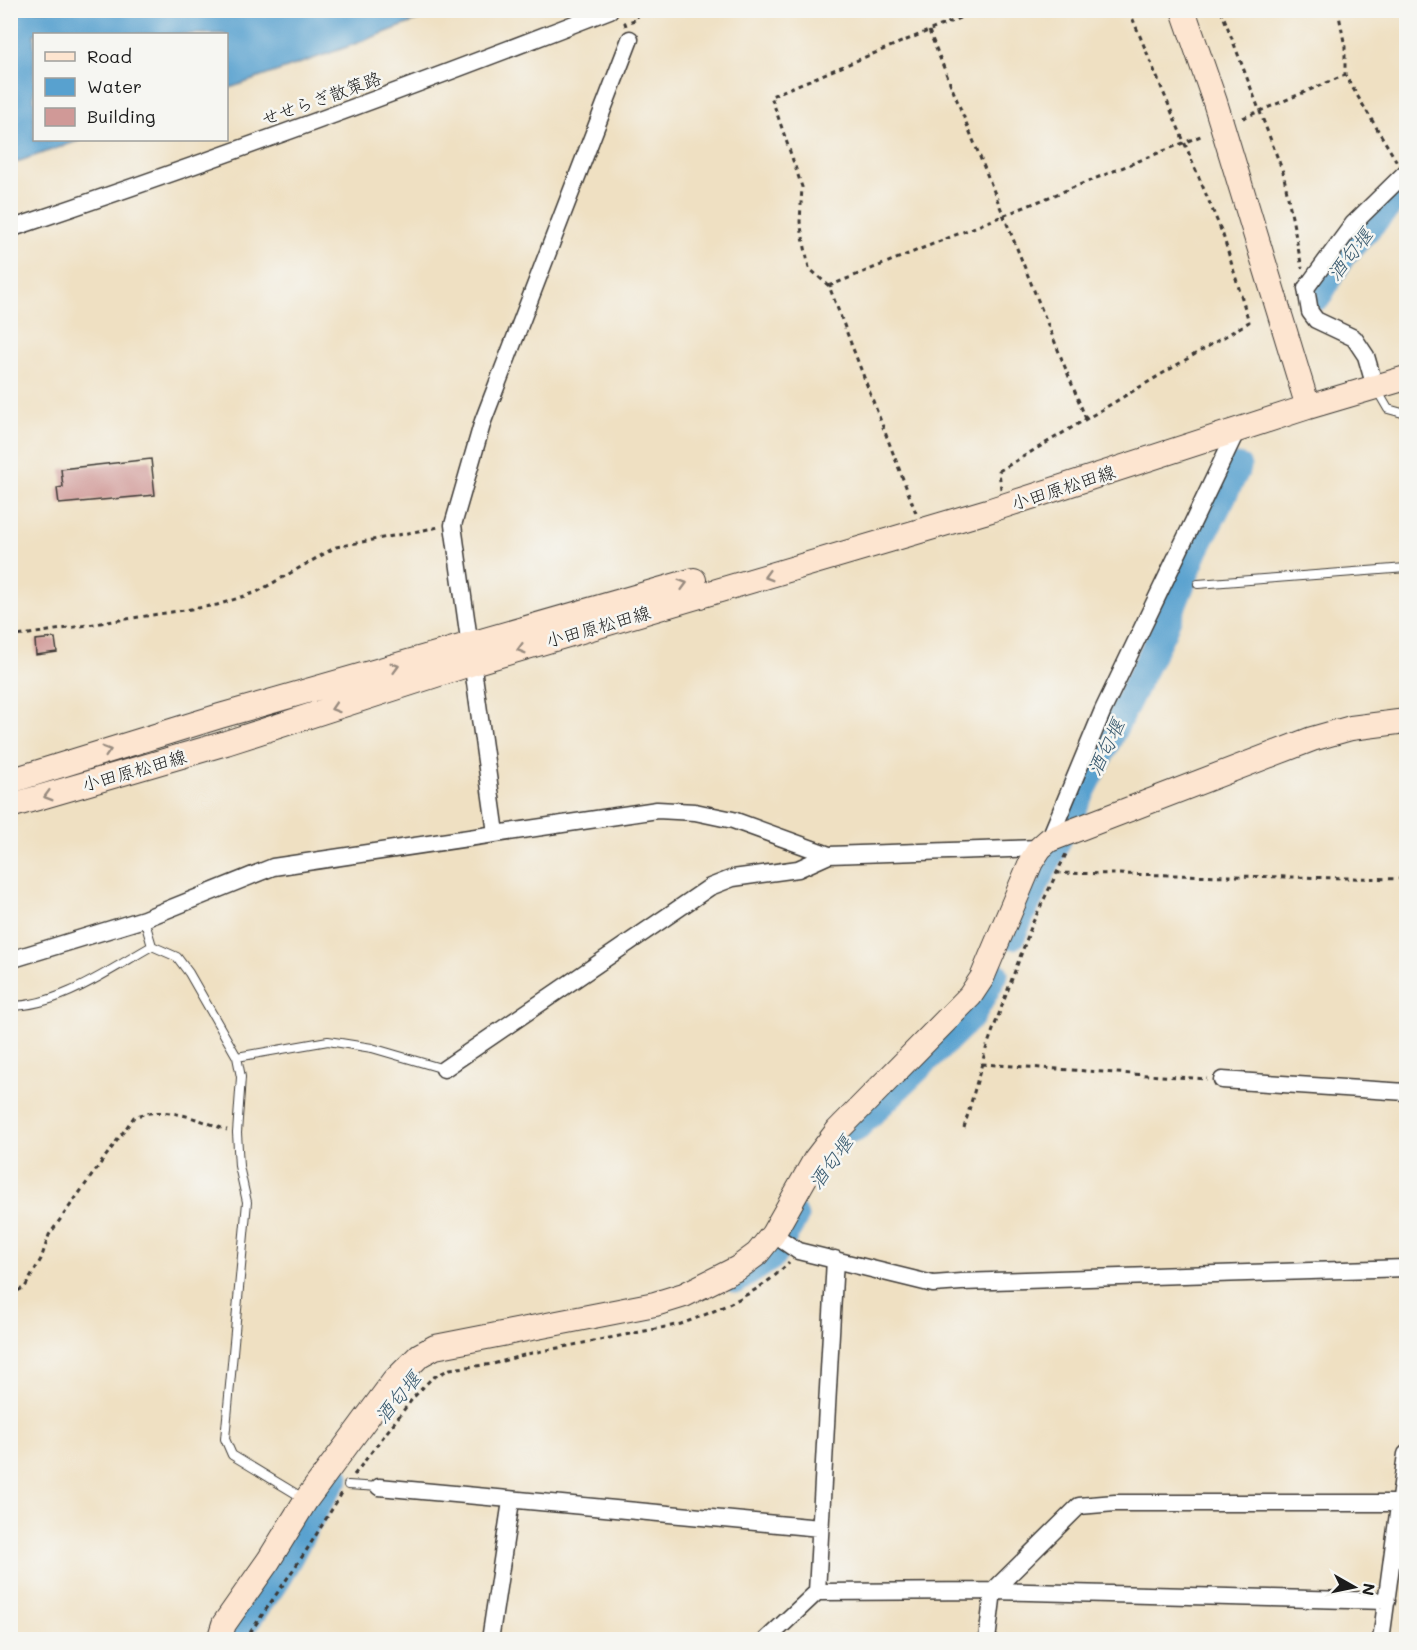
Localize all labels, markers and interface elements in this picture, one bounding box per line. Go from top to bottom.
legend [33,33,228,141]
text: Road [87,44,132,68]
street label: せせらぎ散策路 [258,65,384,131]
text: Water [87,74,142,98]
text: Building [87,104,155,128]
water label: 酒匂堰 [1320,221,1379,286]
street label: 小田原松田線 [1008,459,1118,515]
one-way arrow [763,569,774,581]
one-way arrow [677,579,688,591]
street label: 小田原松田線 [543,600,653,652]
one-way arrow [516,642,527,654]
one-way arrow [389,662,399,674]
one-way arrow [330,701,341,713]
water label: 酒匂堰 [1080,713,1131,780]
street label: 小田原松田線 [79,744,189,796]
one-way arrow [101,746,112,758]
one-way arrow [43,788,53,801]
water label: 酒匂堰 [802,1128,859,1194]
water label: 酒匂堰 [368,1364,427,1428]
north arrow [1324,1557,1384,1617]
text: N [1358,1582,1381,1597]

